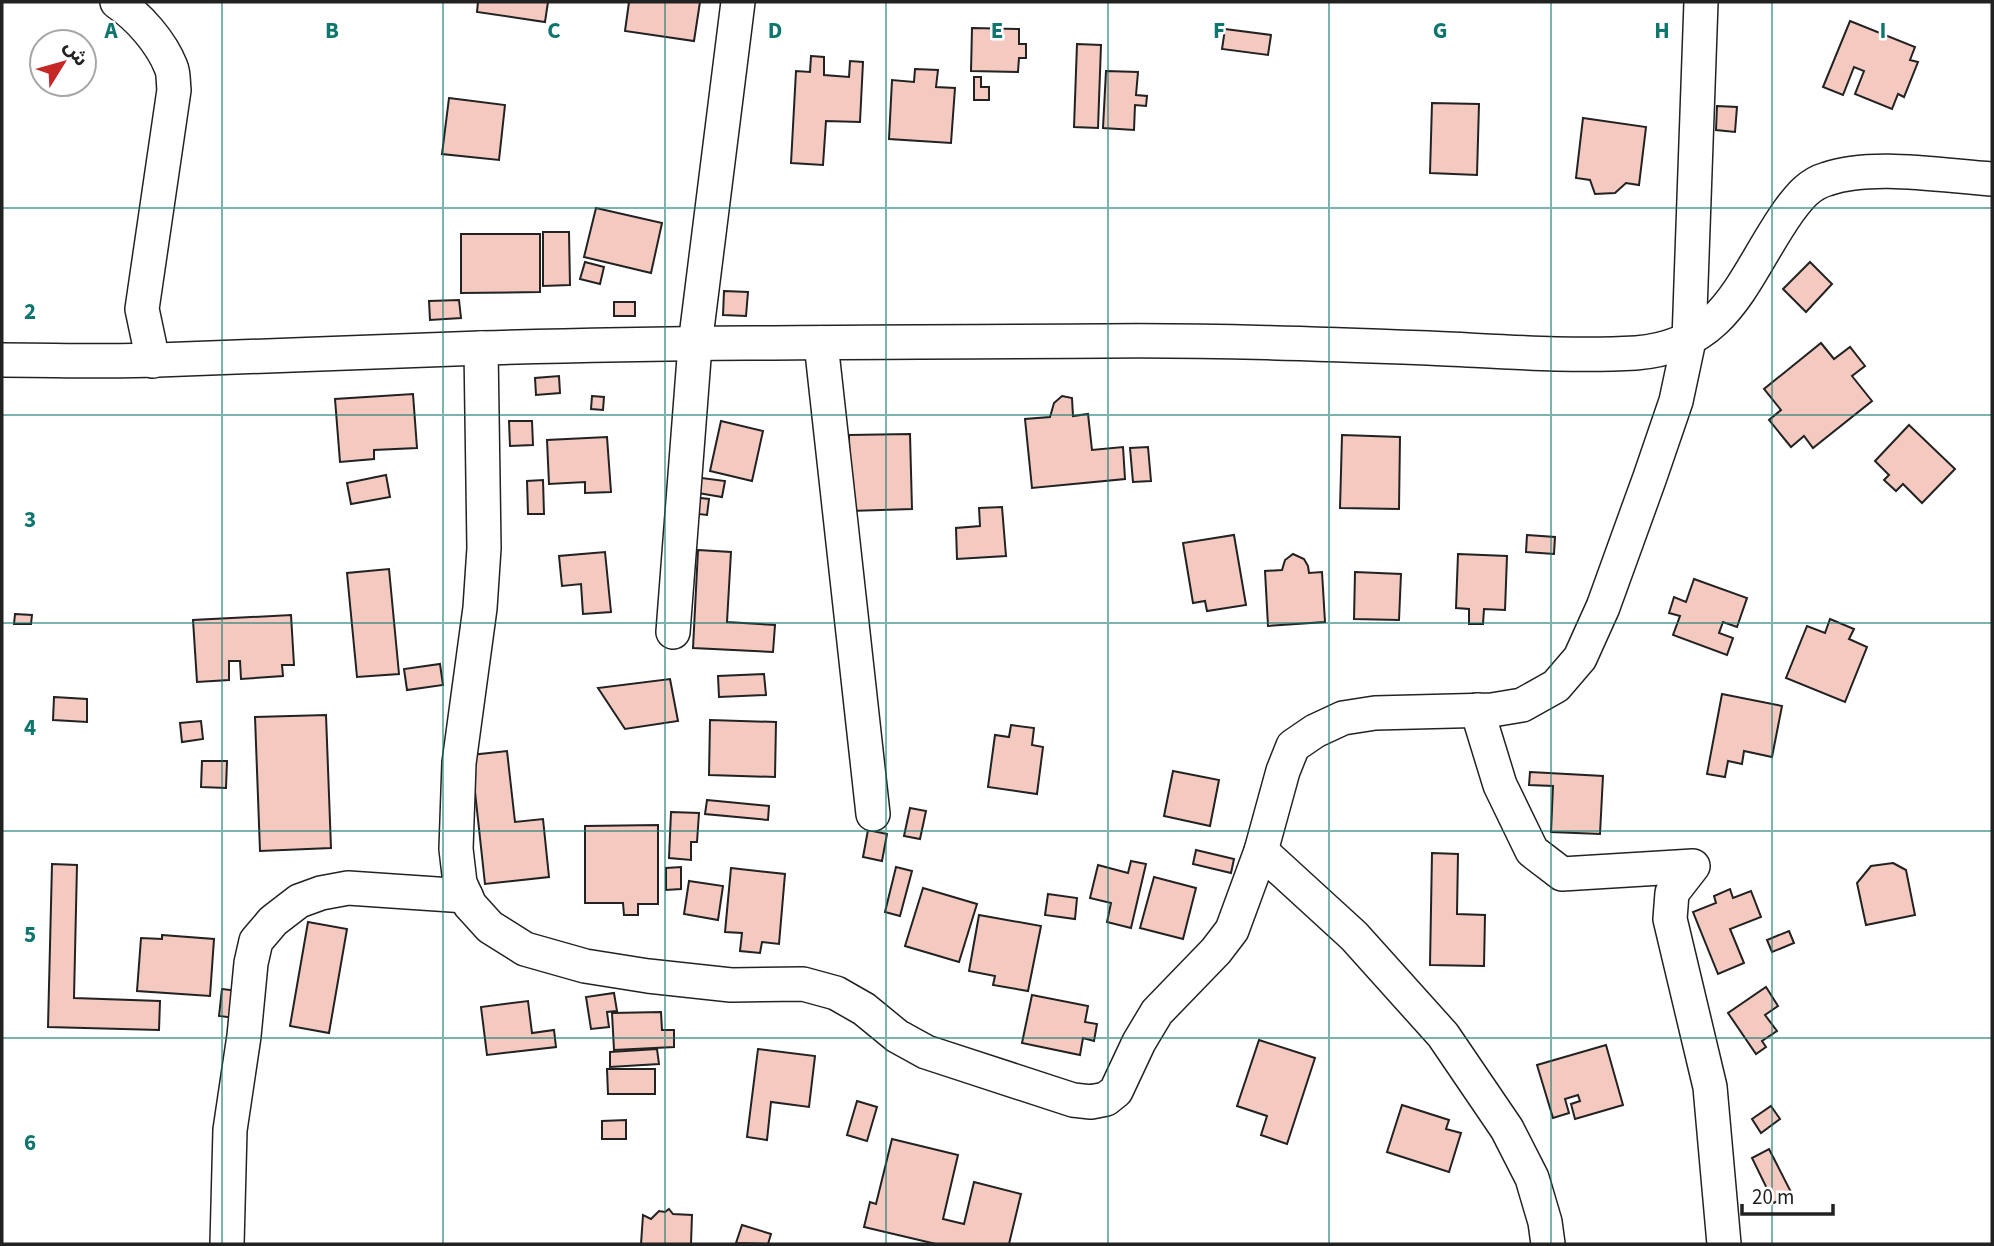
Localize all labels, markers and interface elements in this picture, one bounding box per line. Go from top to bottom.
text: A [103,14,118,47]
text: B [325,14,339,47]
text: C [547,14,561,47]
text: D [768,14,782,47]
text: E [991,14,1003,47]
text: F [1213,14,1225,47]
text: G [1433,14,1447,47]
text: H [1654,14,1670,47]
text: I [1880,14,1886,47]
north arrow [28,28,98,98]
text: ش [57,35,94,72]
text: 2 [24,295,36,328]
text: 3 [24,503,36,536]
text: 4 [24,711,36,744]
text: 5 [24,918,36,951]
text: 6 [24,1126,36,1159]
scale bar [1742,1172,1833,1216]
text: 20 m [1752,1182,1794,1212]

